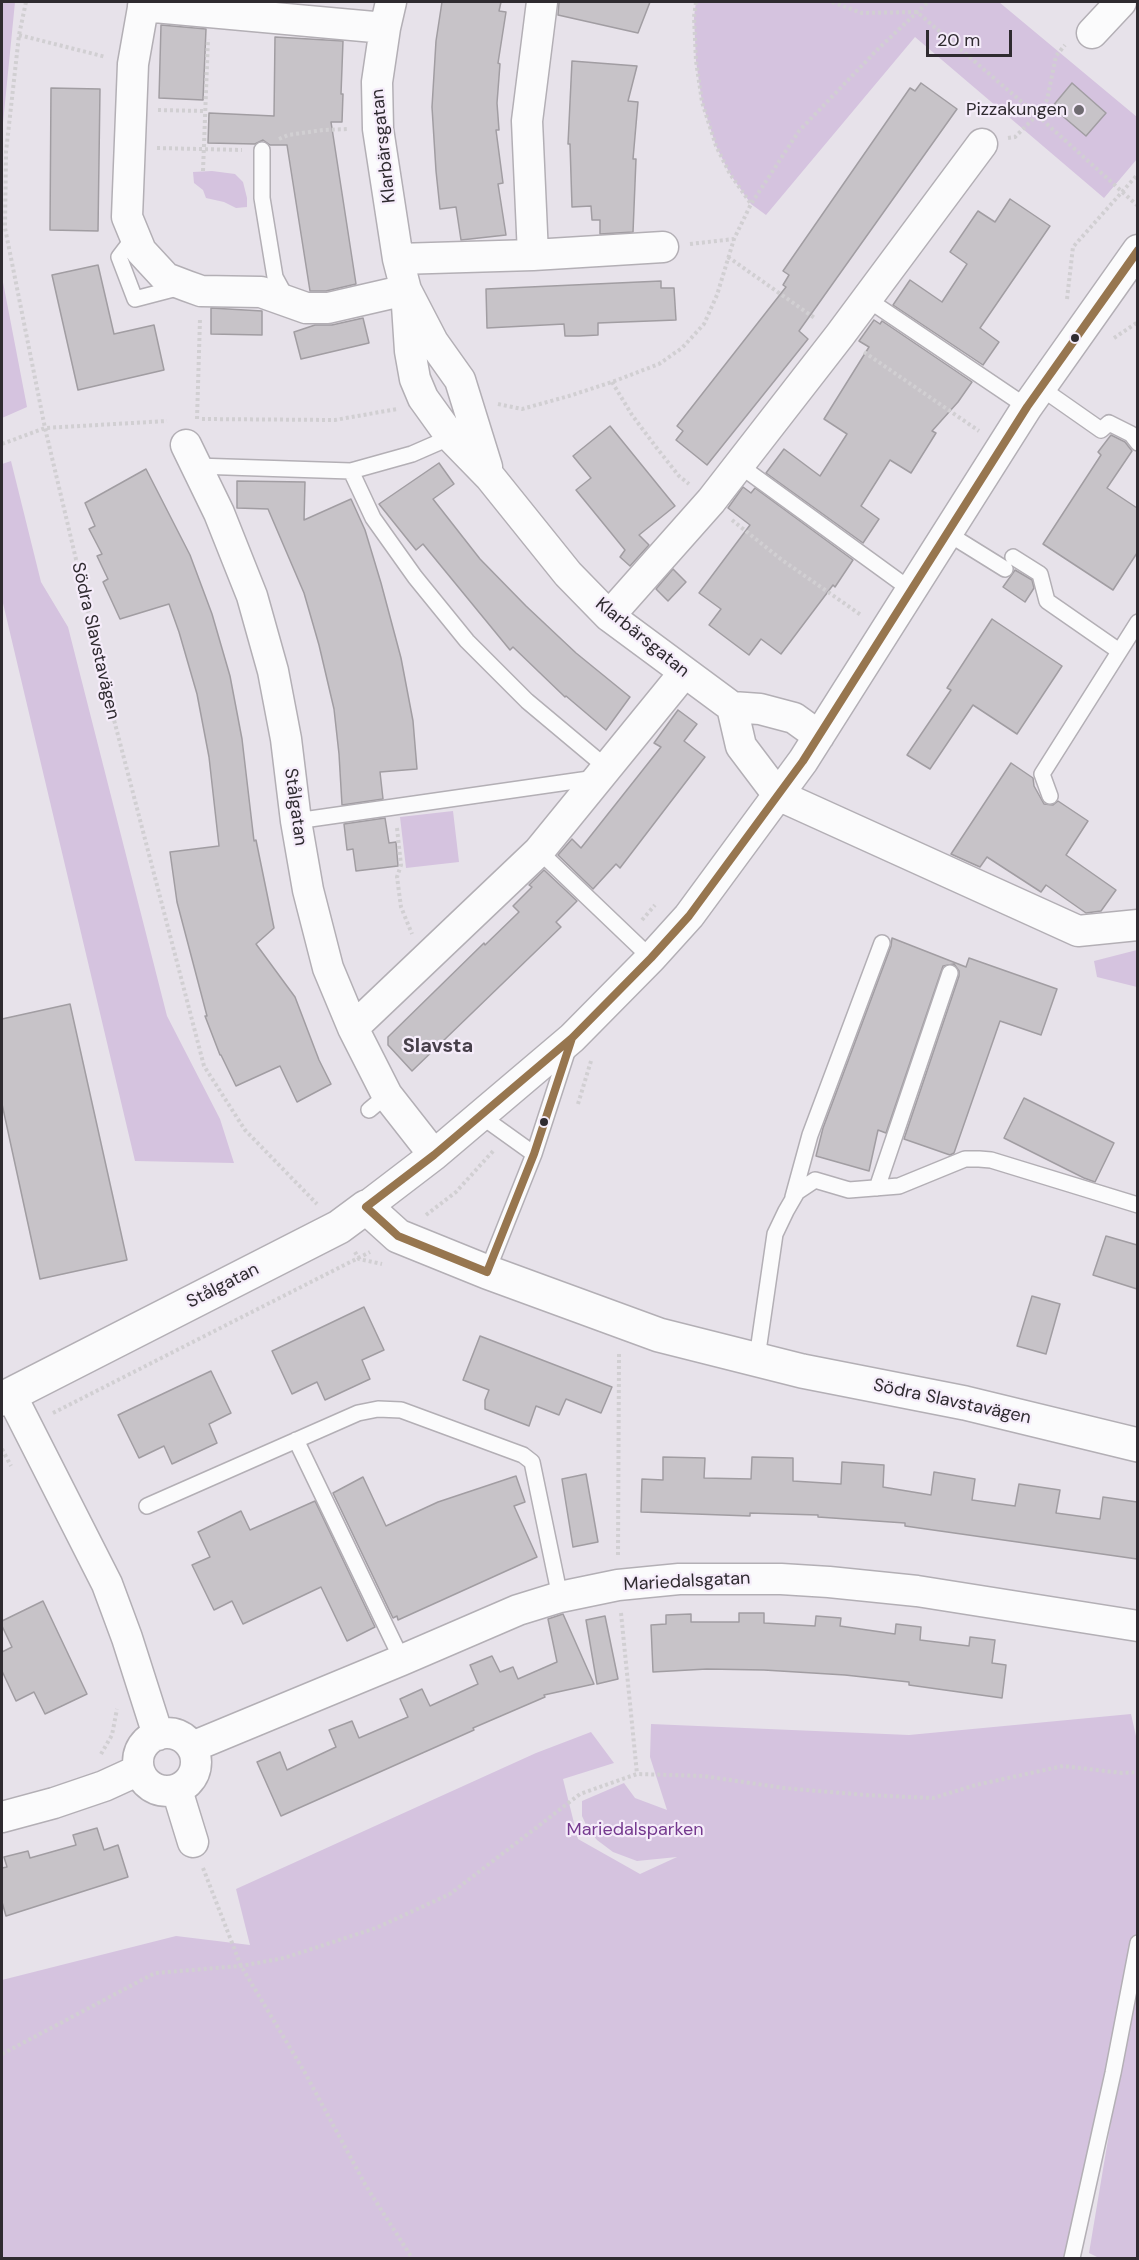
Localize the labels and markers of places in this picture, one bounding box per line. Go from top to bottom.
place label: Pizzakungen [966,99,1067,121]
marker: Pizzakungen [1072,103,1086,117]
unlabelled marker [1069,332,1081,344]
unlabelled marker [538,1116,550,1128]

